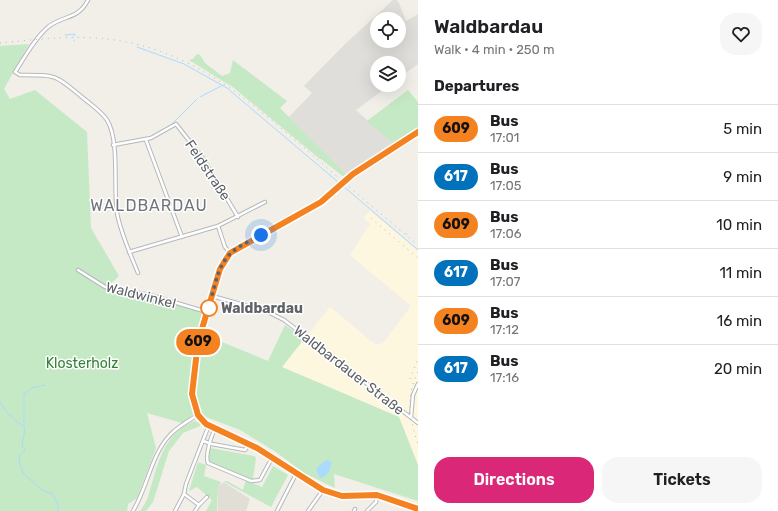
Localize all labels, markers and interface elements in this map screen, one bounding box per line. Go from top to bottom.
map controls [370,12,406,92]
button: locate [370,12,406,48]
button: heart [720,13,762,55]
text: Waldbardau [434,15,543,38]
text: Walk · 4 min · 250 m [434,42,555,57]
button: layers [370,56,406,92]
text: Departures [434,77,519,95]
text: Bus [490,112,518,130]
text: 609 [442,120,470,137]
text: 5 min [723,120,762,138]
text: 17:01 [490,130,519,145]
street label: Feldstraße [181,137,234,204]
text: Bus [490,160,518,178]
text: 617 [444,168,468,185]
text: 9 min [723,168,762,186]
text: 17:05 [490,178,522,193]
district label: WALDBARDAU [90,196,208,215]
text: Bus [490,208,518,226]
text: 609 [442,216,470,233]
text: 10 min [716,216,762,234]
your location [251,225,271,245]
text: 17:06 [490,226,522,241]
text: Bus [490,256,518,274]
text: 617 [444,264,468,281]
text: 11 min [719,264,762,282]
text: 17:07 [490,274,521,289]
street label: Waldwinkel [104,279,178,312]
marker: Waldbardau [200,299,218,317]
place label: Waldbardau [221,300,303,317]
text: Bus [490,304,518,322]
text: 609 [442,312,470,329]
text: 16 min [717,312,762,330]
street label: Waldbardauer Straße [290,322,407,419]
text: 17:12 [490,322,519,337]
line badge: 609 [175,329,221,355]
text: 609 [184,333,212,350]
text: Bus [490,352,518,370]
park label: Klosterholz [46,355,118,372]
text: 617 [444,360,468,377]
text: 20 min [714,360,762,378]
text: 17:16 [490,370,519,385]
button: Directions [434,457,594,503]
button: Tickets [602,457,762,503]

